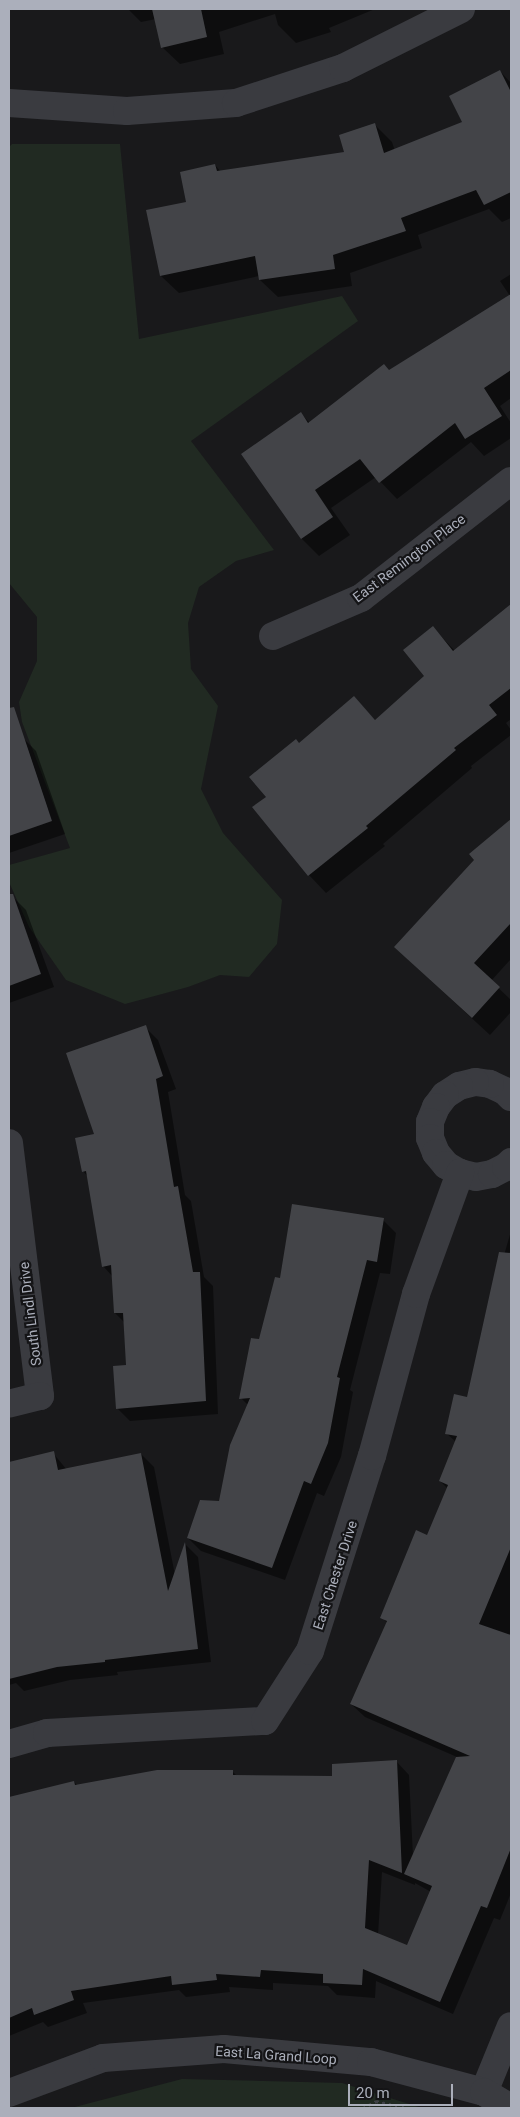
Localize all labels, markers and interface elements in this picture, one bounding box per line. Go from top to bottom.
street label: East Remington Place [349,510,469,606]
street label: South Lindl Drive [15,1261,45,1367]
street label: East Chester Drive [309,1518,361,1632]
street label: East La Grand Loop [215,2042,337,2068]
scale bar [350,2074,455,2106]
text: 20 m [356,2084,390,2102]

